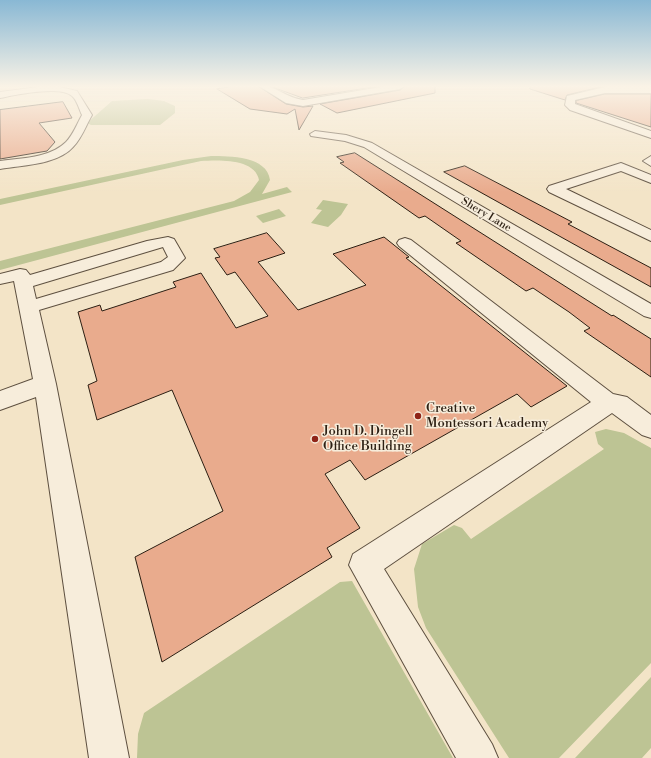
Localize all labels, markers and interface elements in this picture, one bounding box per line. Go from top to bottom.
street label: Shery Lane [459,195,513,235]
place label: Creative Montessori Academy [426,401,548,432]
marker: Creative Montessori Academy [413,411,423,421]
place label: John D. Dingell Office Building [323,424,413,455]
marker: John D. Dingell Office Building [310,434,320,444]

